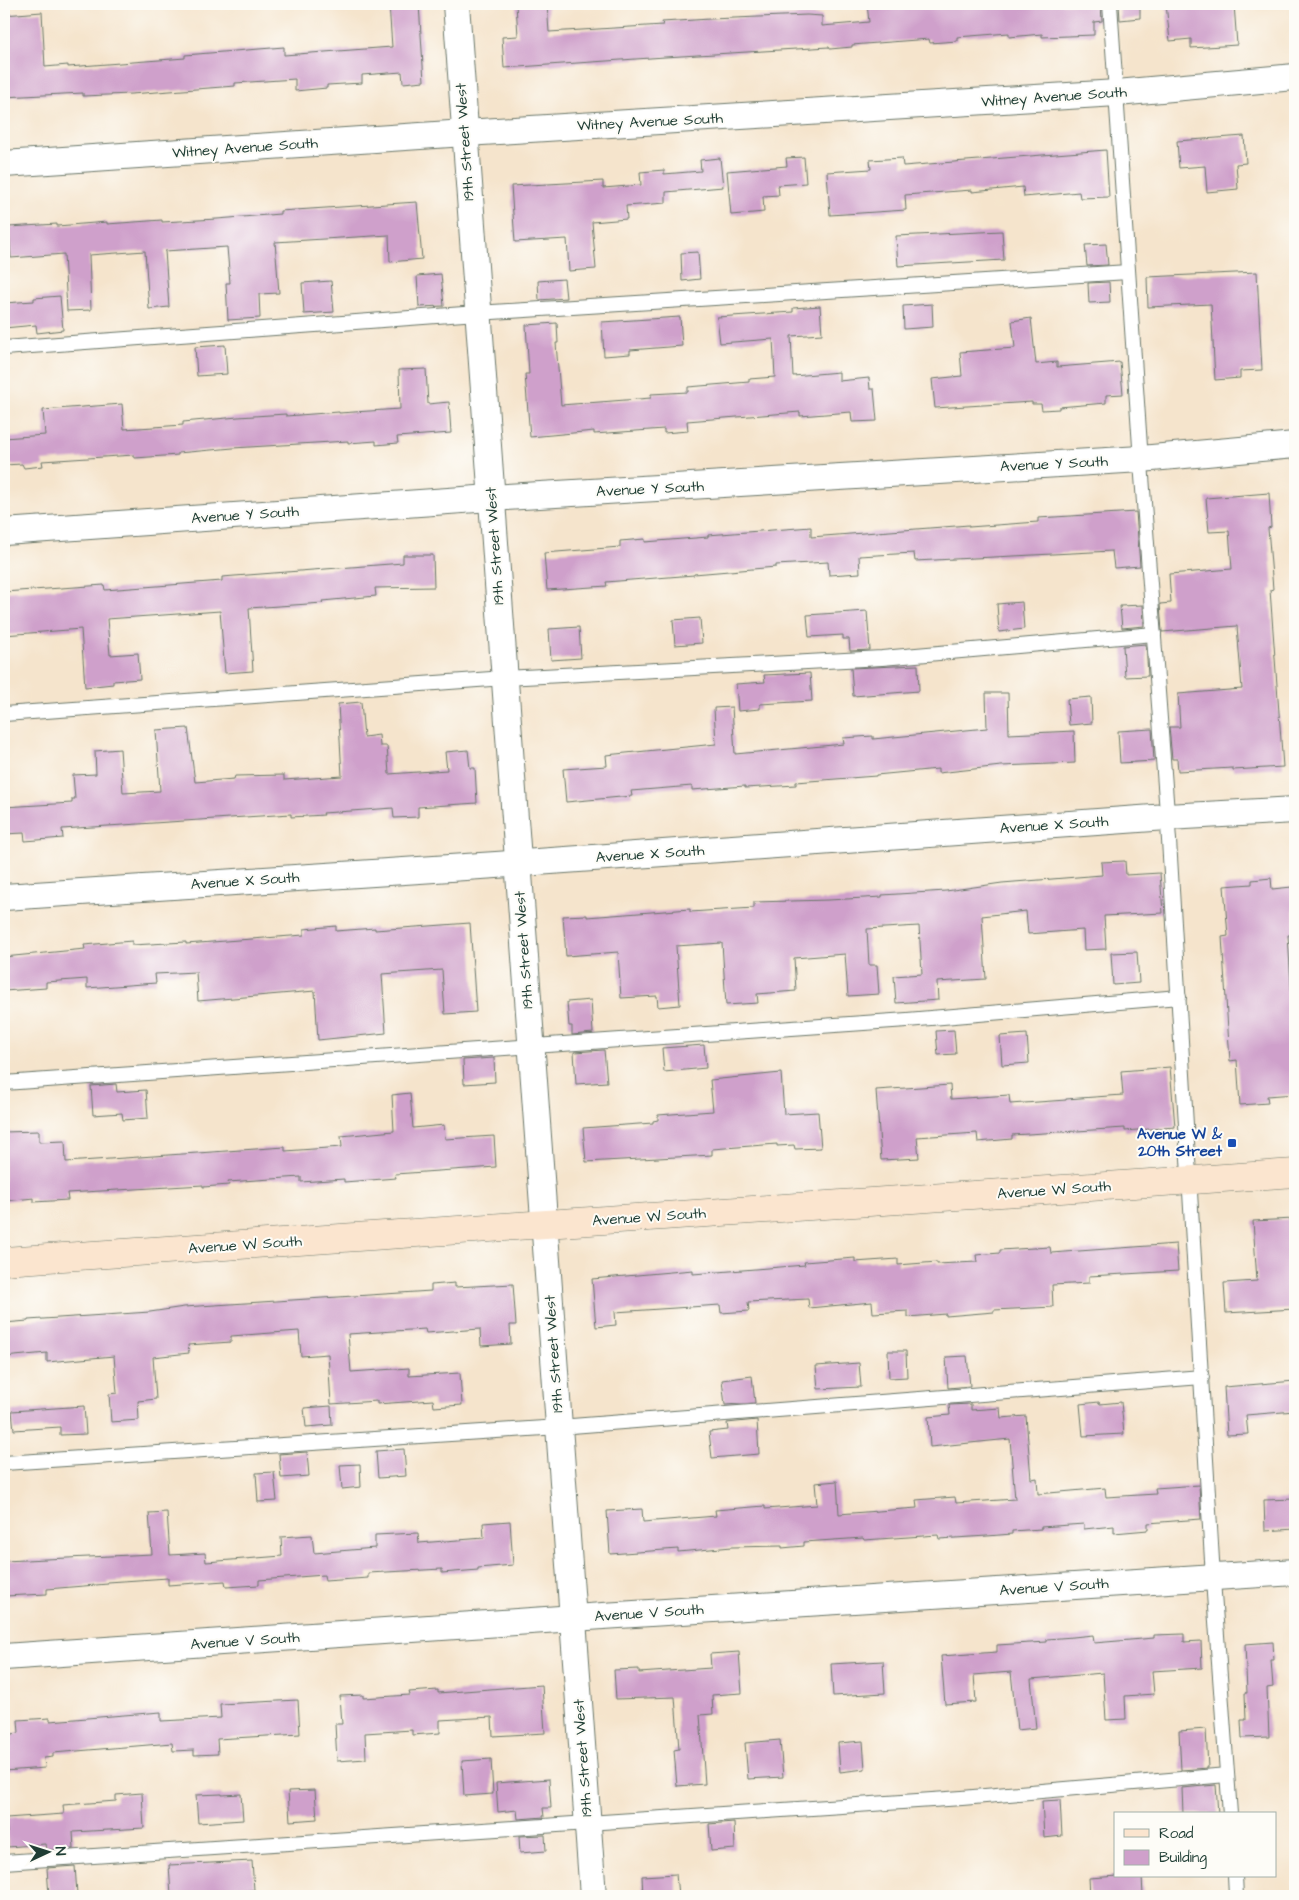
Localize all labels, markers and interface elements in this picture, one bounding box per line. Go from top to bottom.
street label: Witney Avenue South [980,81,1128,114]
street label: 19th Street West [450,82,480,202]
street label: Witney Avenue South [576,108,724,137]
street label: Witney Avenue South [171,132,319,165]
street label: Avenue Y South [1000,451,1109,477]
street label: Avenue Y South [596,476,705,502]
street label: 19th Street West [480,486,510,606]
street label: Avenue Y South [190,501,300,529]
street label: Avenue X South [999,811,1110,839]
street label: Avenue X South [595,840,706,868]
street label: Avenue X South [190,867,301,895]
street label: 19th Street West [509,890,539,1010]
place label: Avenue W & 20th Street [1137,1124,1223,1162]
marker: Avenue W & 20th Street [1226,1137,1238,1149]
street label: Avenue W South [996,1176,1112,1204]
street label: Avenue W South [591,1203,707,1231]
street label: Avenue W South [187,1231,303,1259]
street label: 19th Street West [539,1294,569,1414]
street label: Avenue V South [999,1573,1110,1601]
street label: Avenue V South [594,1599,705,1627]
street label: Avenue V South [190,1627,301,1655]
street label: 19th Street West [568,1698,598,1818]
legend [1114,1812,1276,1878]
text: Road [1159,1823,1194,1844]
north arrow [22,1828,72,1878]
text: N [50,1846,70,1856]
text: Building [1159,1847,1207,1869]

